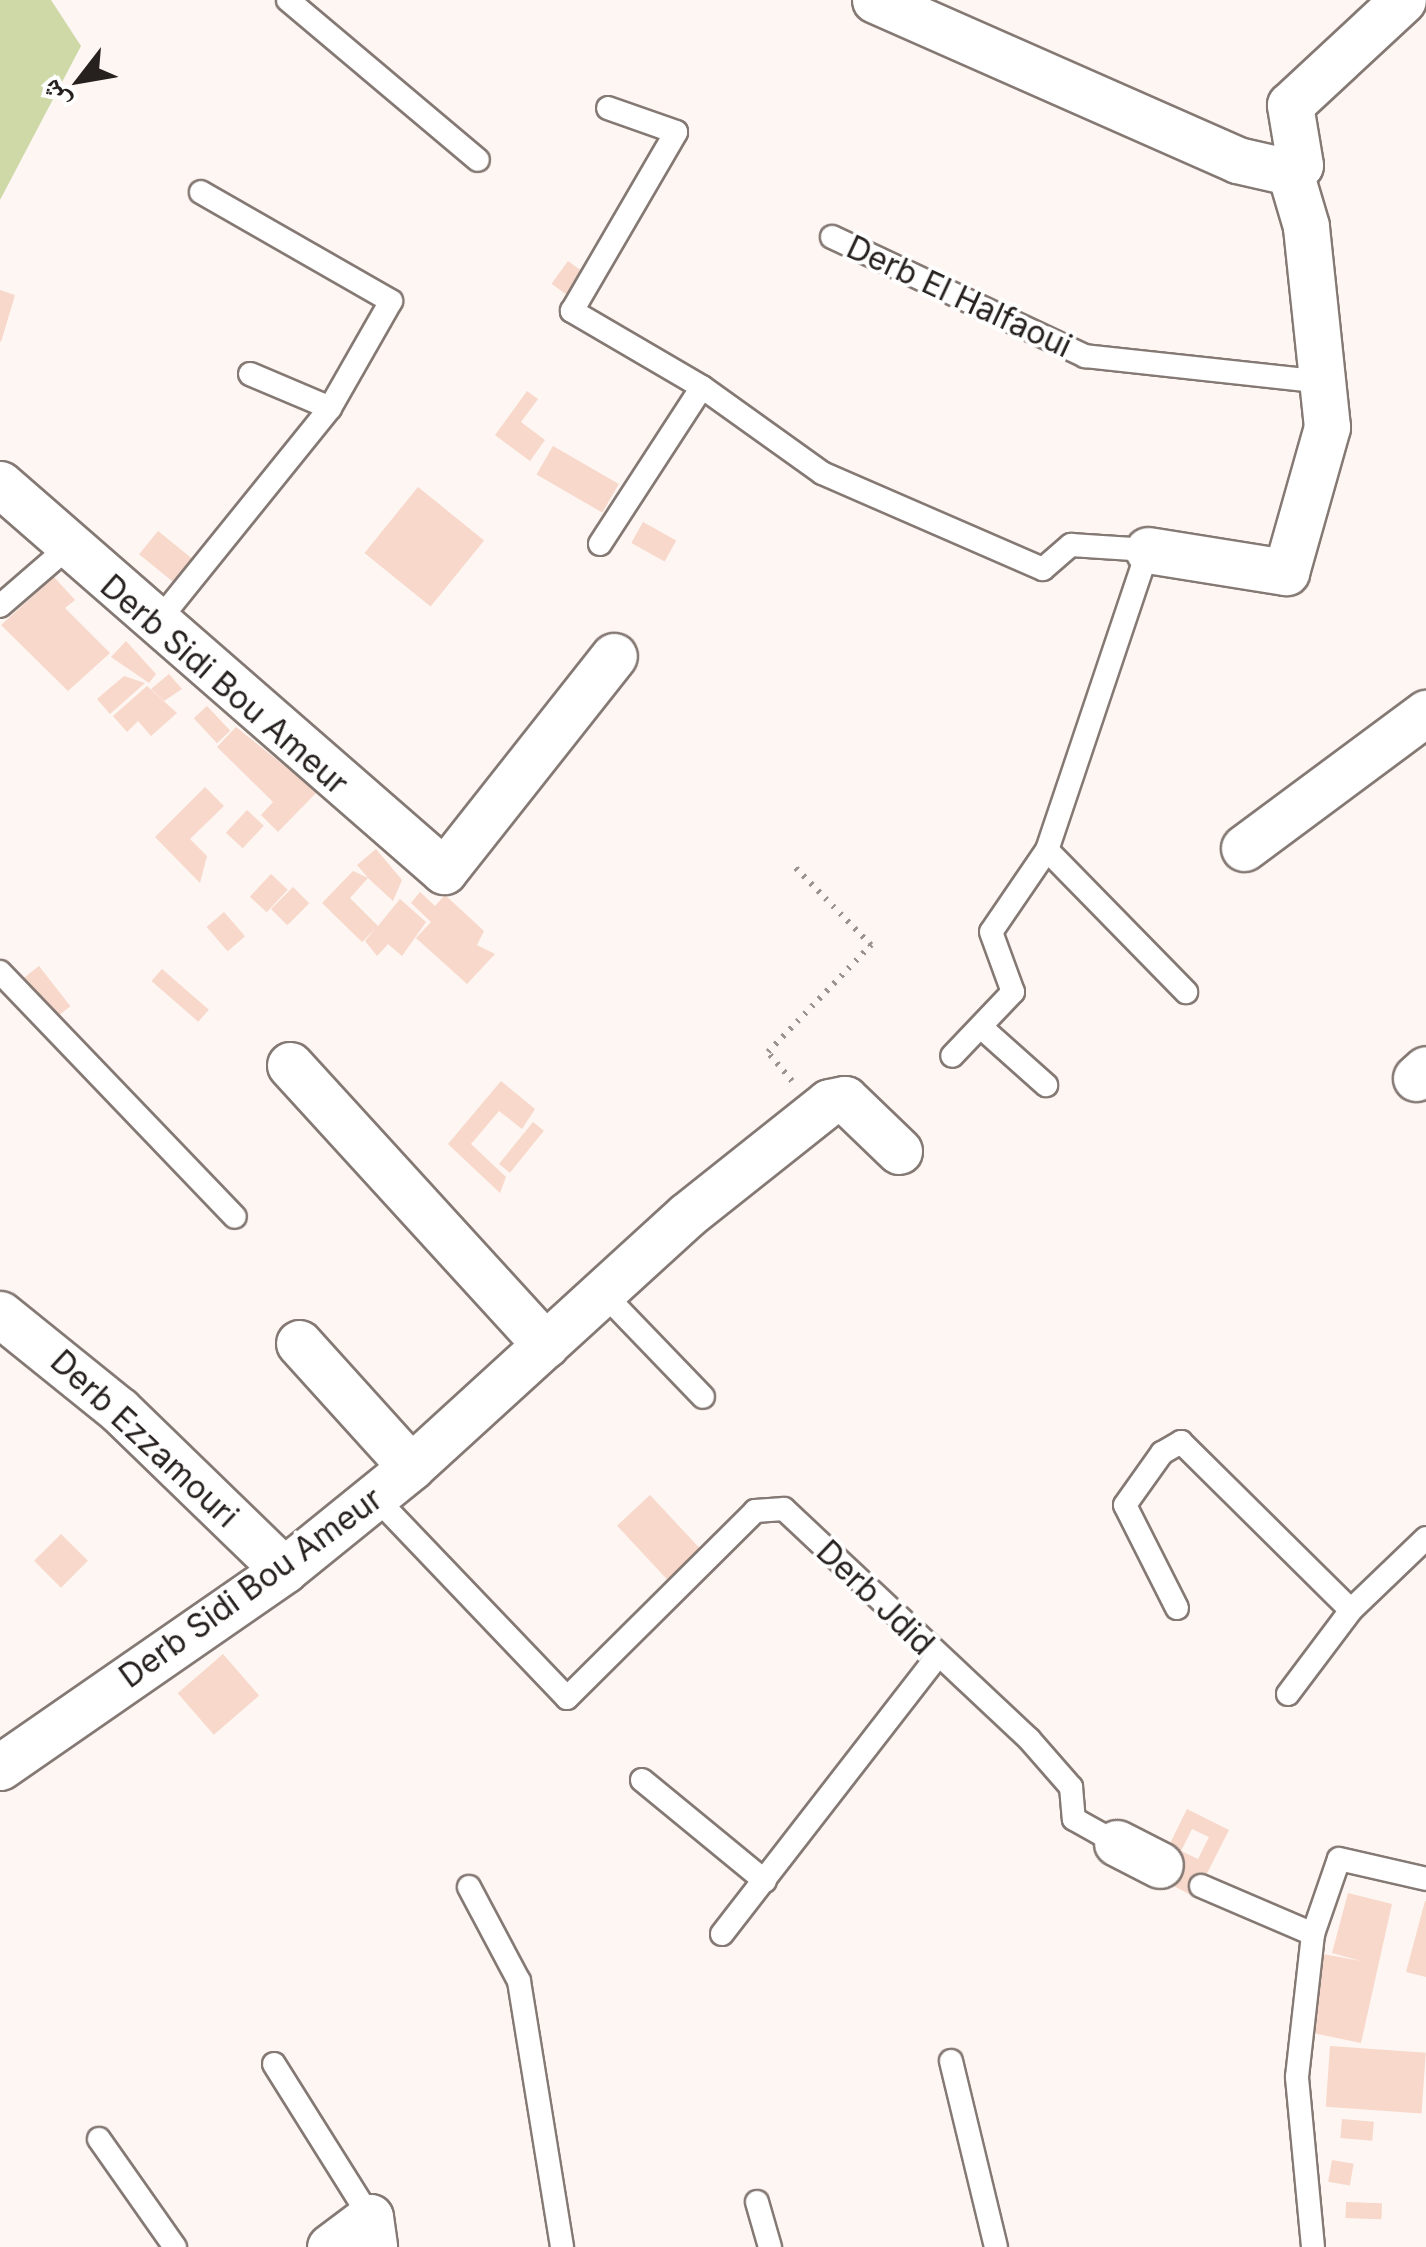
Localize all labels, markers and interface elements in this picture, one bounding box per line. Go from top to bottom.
north arrow [30,30,130,130]
text: ش [32,74,77,117]
street label: Derb El Halfaoui [841,228,1077,366]
street label: Derb Sidi Bou Ameur [92,567,356,803]
street label: Derb Ezzamouri [42,1342,246,1536]
street label: Derb Sidi Bou Ameur [112,1480,390,1696]
street label: Derb Jdid [808,1533,942,1663]

